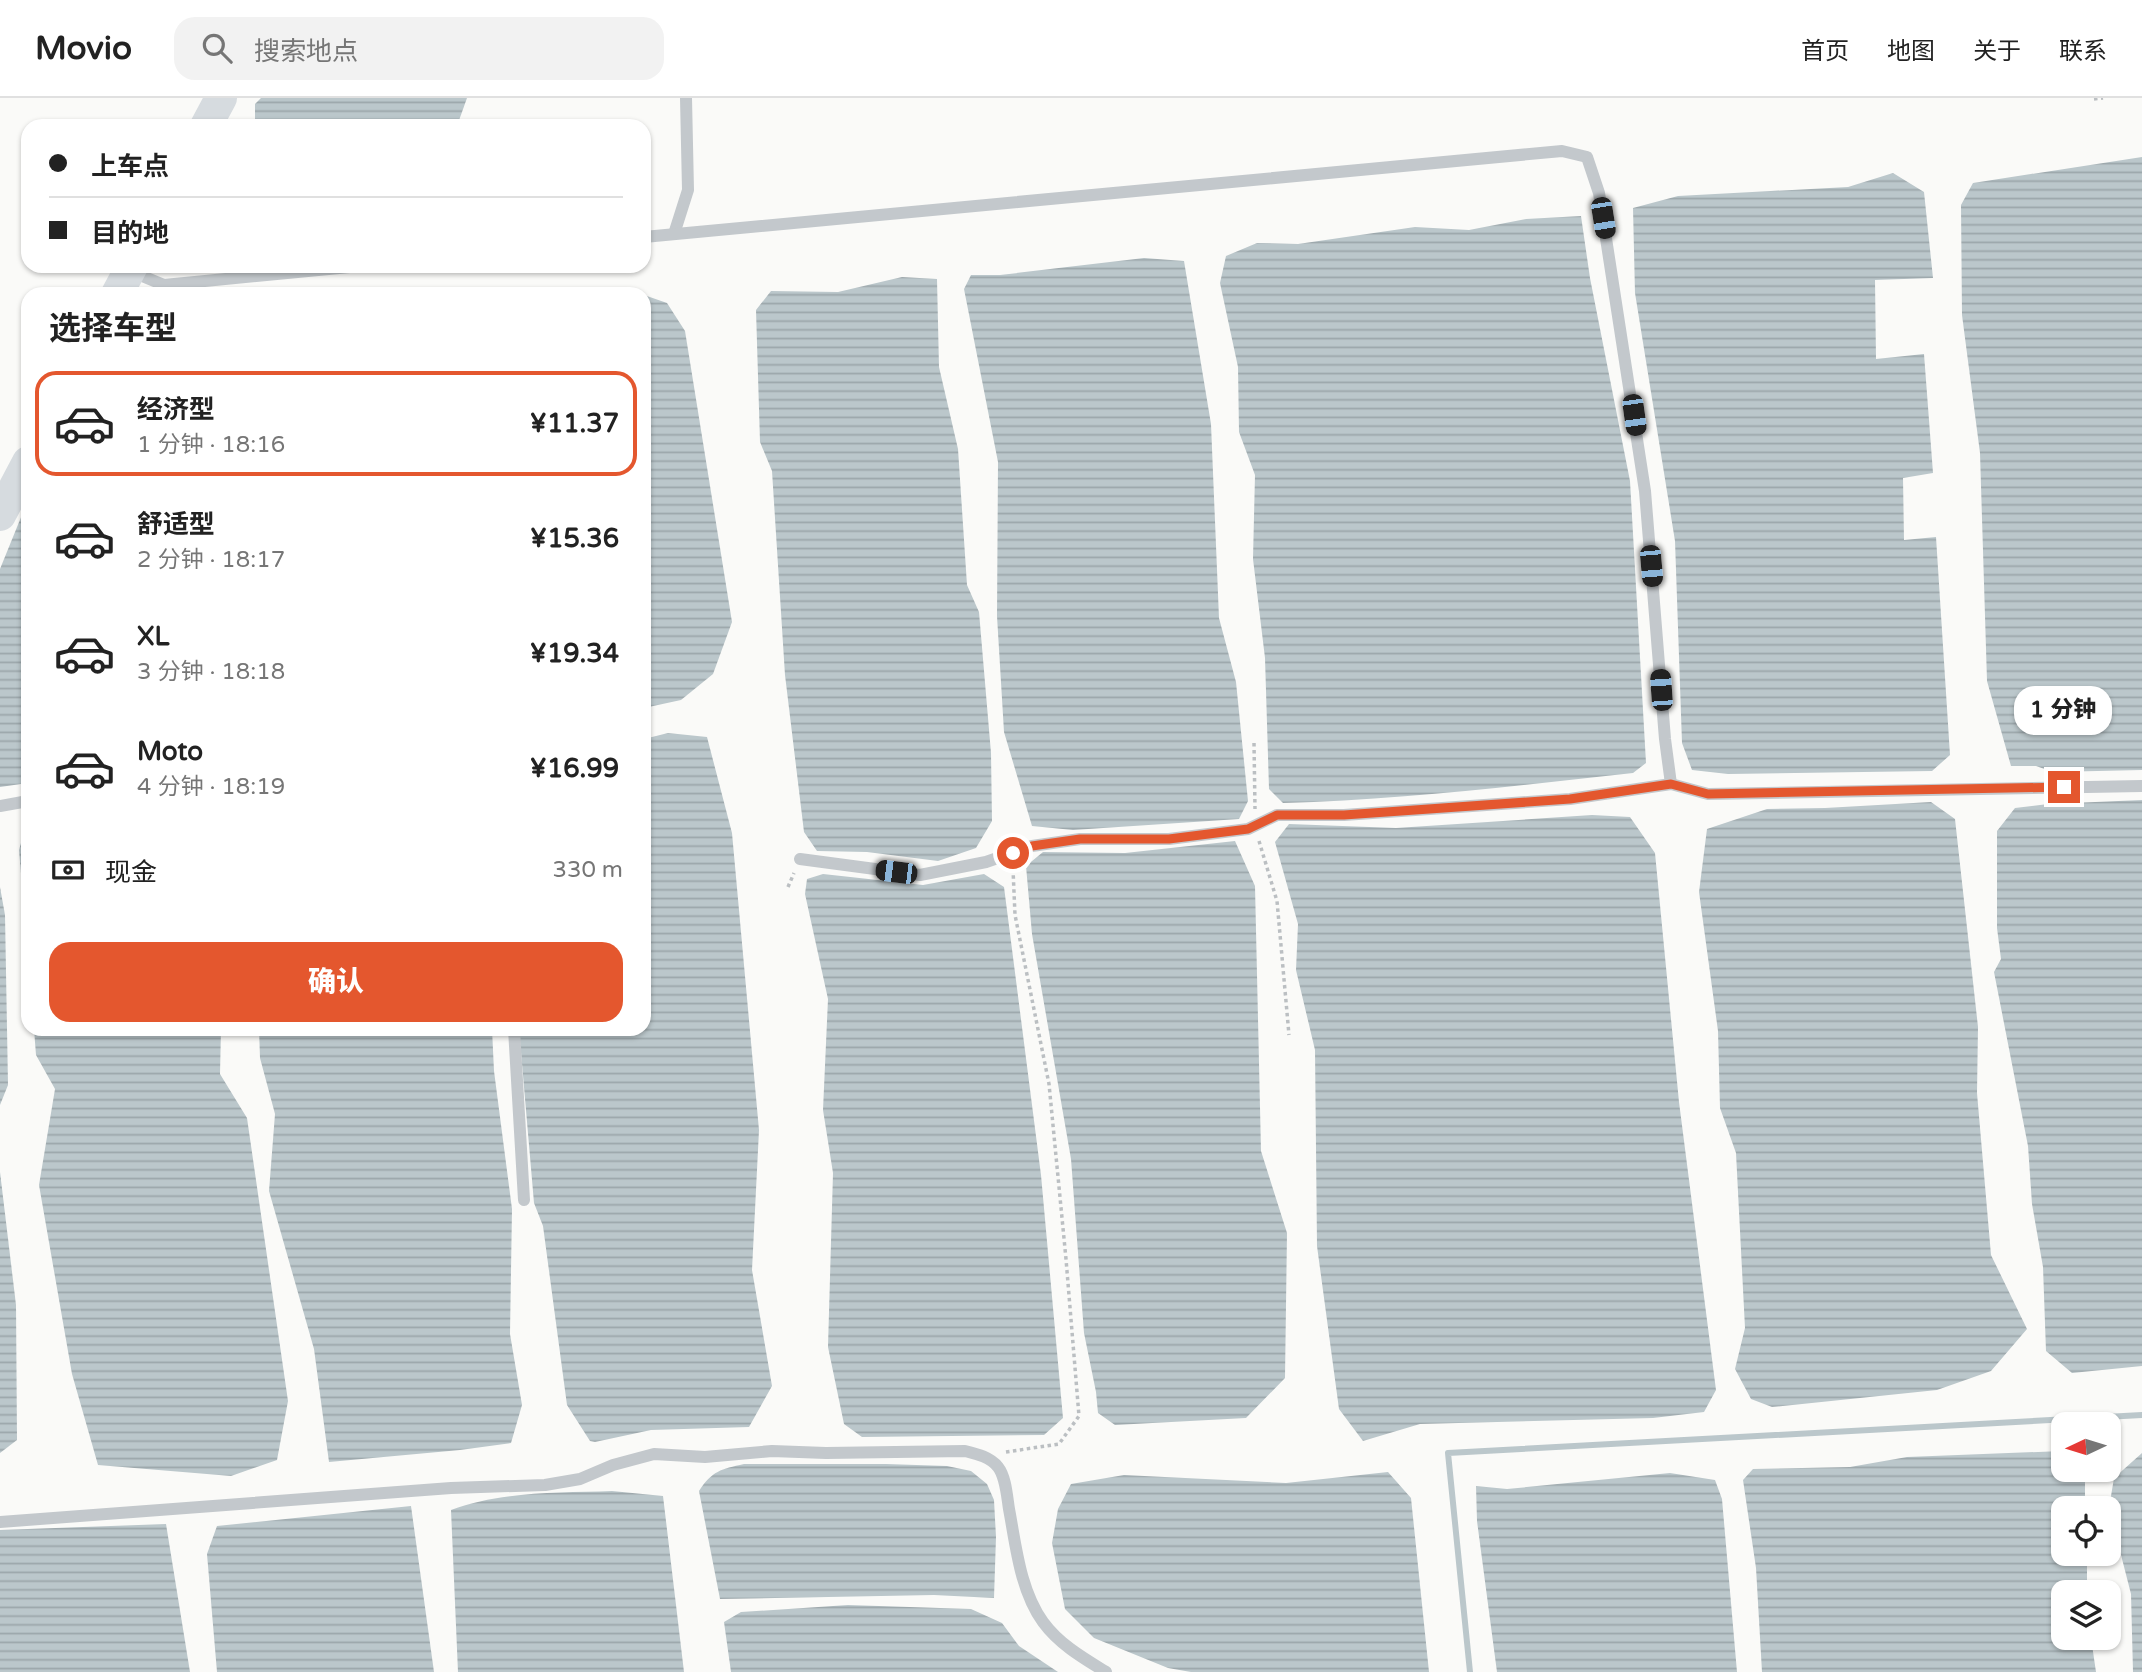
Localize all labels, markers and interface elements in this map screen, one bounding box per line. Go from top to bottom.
search box [174,17,664,80]
text: Movio [35,29,132,68]
icon: search [198,29,236,67]
text: 搜索地点 [254,36,358,67]
text: 首页 [1801,37,1849,66]
text: 地图 [1887,37,1935,66]
text: 关于 [1973,37,2021,66]
text: 联系 [2059,37,2107,66]
text: 上车点 [91,151,169,182]
car [1590,196,1617,240]
text: 目的地 [91,218,169,249]
text: 选择车型 [49,310,177,348]
icon: car [53,392,116,455]
car [1621,393,1648,437]
text: 经济型 [137,394,215,425]
text: ¥11.37 [530,408,619,439]
text: 1 分钟 · 18:16 [137,431,285,459]
icon: car [53,507,116,570]
text: 舒适型 [137,509,215,540]
text: ¥15.36 [530,523,619,554]
car [1639,544,1664,588]
text: 2 分钟 · 18:17 [137,546,285,574]
text: XL [137,621,169,652]
icon: car [53,622,116,685]
text: ¥19.34 [530,638,619,669]
text: 3 分钟 · 18:18 [137,658,285,686]
car [1650,668,1673,712]
callout: 1 分钟 [2015,686,2113,734]
text: 1 分钟 [2030,696,2096,724]
text: Moto [137,736,203,767]
icon: car [53,737,116,800]
text: ¥16.99 [530,753,619,784]
route end [2048,771,2080,803]
text: 4 分钟 · 18:19 [137,773,285,801]
route start [997,837,1029,869]
icon: cash [49,851,87,889]
text: 330 m [553,856,623,884]
text: 现金 [105,857,157,888]
car [874,859,919,885]
button: 确认 [49,942,623,1022]
north arrow [2051,1412,2121,1482]
map controls [2051,1412,2121,1650]
button: locate [2051,1496,2121,1566]
button: layers [2051,1580,2121,1650]

